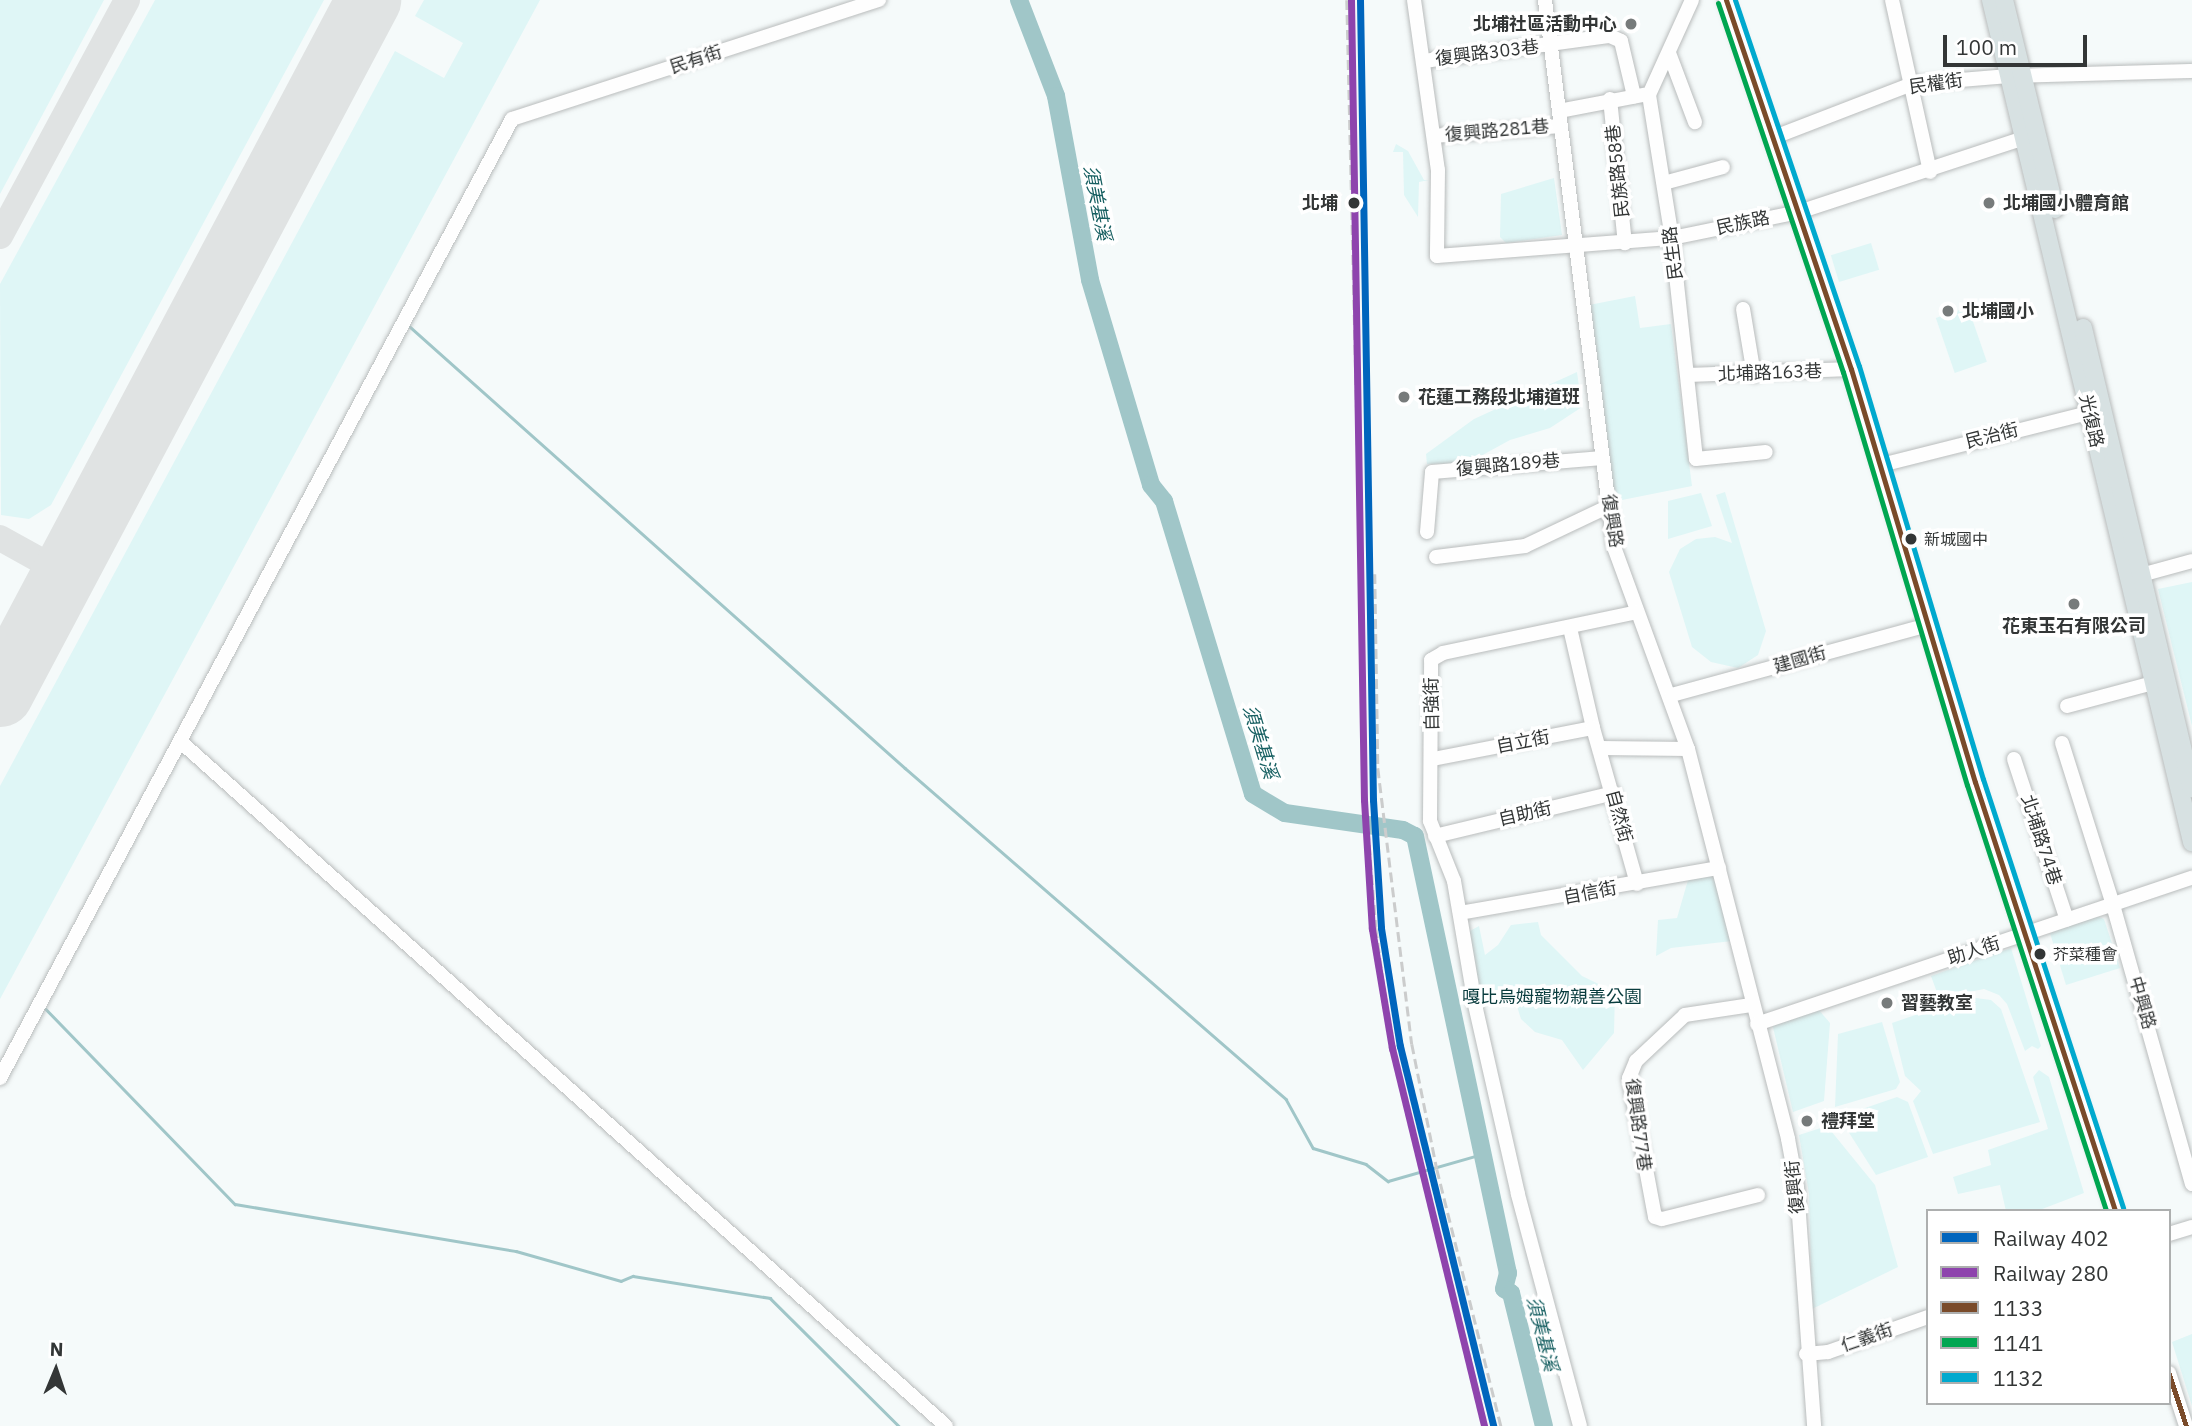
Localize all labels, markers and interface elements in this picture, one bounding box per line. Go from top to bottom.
place label: 北埔社區活動中心 [1473,13,1617,35]
marker: 北埔社區活動中心 [1623,16,1639,32]
scale bar [1947,21,2090,65]
text: 100 m [1956,33,2017,61]
street label: 復興路303巷 [1434,36,1540,70]
street label: 民有街 [667,41,725,79]
street label: 民權街 [1908,70,1964,98]
street label: 復興路281巷 [1444,116,1550,146]
street label: 民族路58巷 [1602,123,1634,219]
water label: 須美基溪 [1079,164,1115,242]
place label: 北埔 [1302,192,1338,214]
place label: 北埔國小體育館 [2003,192,2129,214]
marker: 北埔 [1344,193,1364,213]
marker: 北埔國小體育館 [1981,195,1997,211]
street label: 民族路 [1714,207,1772,239]
street label: 民生路 [1659,225,1687,281]
place label: 北埔國小 [1962,300,2034,322]
marker: 北埔國小 [1940,303,1956,319]
street label: 北埔路163巷 [1717,360,1823,386]
place label: 花蓮工務段北埔道班 [1418,386,1580,408]
marker: 花蓮工務段北埔道班 [1396,389,1412,405]
street label: 光復路 [2074,392,2108,450]
street label: 民治街 [1963,419,2021,453]
street label: 復興路189巷 [1455,450,1561,480]
street label: 復興路 [1597,493,1627,549]
place label: 新城國中 [1924,529,1988,549]
marker: 新城國中 [1904,532,1918,546]
marker: 花東玉石有限公司 [2066,596,2082,612]
place label: 花東玉石有限公司 [2002,615,2146,637]
street label: 建國街 [1771,642,1829,678]
street label: 自強街 [1421,677,1443,731]
water label: 須美基溪 [1238,702,1282,782]
street label: 自立街 [1494,726,1552,758]
street label: 自然街 [1602,787,1636,845]
street label: 北埔路74巷 [2016,792,2066,888]
street label: 自助街 [1496,797,1554,831]
street label: 自信街 [1561,877,1619,909]
street label: 助人街 [1945,932,2003,970]
place label: 芥菜種會 [2053,944,2117,964]
marker: 芥菜種會 [2033,947,2047,961]
street label: 中興路 [2124,974,2160,1032]
park label: 嘎比烏姆寵物親善公園 [1462,986,1642,1008]
place label: 習藝教室 [1901,992,1973,1014]
marker: 習藝教室 [1879,995,1895,1011]
street label: 復興路77巷 [1621,1077,1655,1173]
place label: 禮拜堂 [1821,1110,1875,1132]
marker: 禮拜堂 [1799,1113,1815,1129]
street label: 復興街 [1781,1159,1809,1215]
legend [1926,1209,2171,1405]
text: Railway 402 [1993,1224,2109,1252]
text: Railway 280 [1993,1259,2109,1287]
water label: 須美基溪 [1522,1294,1562,1374]
text: 1133 [1993,1294,2043,1322]
street label: 仁義街 [1838,1319,1896,1357]
text: 1141 [1993,1329,2043,1357]
north arrow [21,1335,91,1405]
text: N [49,1337,64,1361]
text: 1132 [1993,1364,2043,1392]

